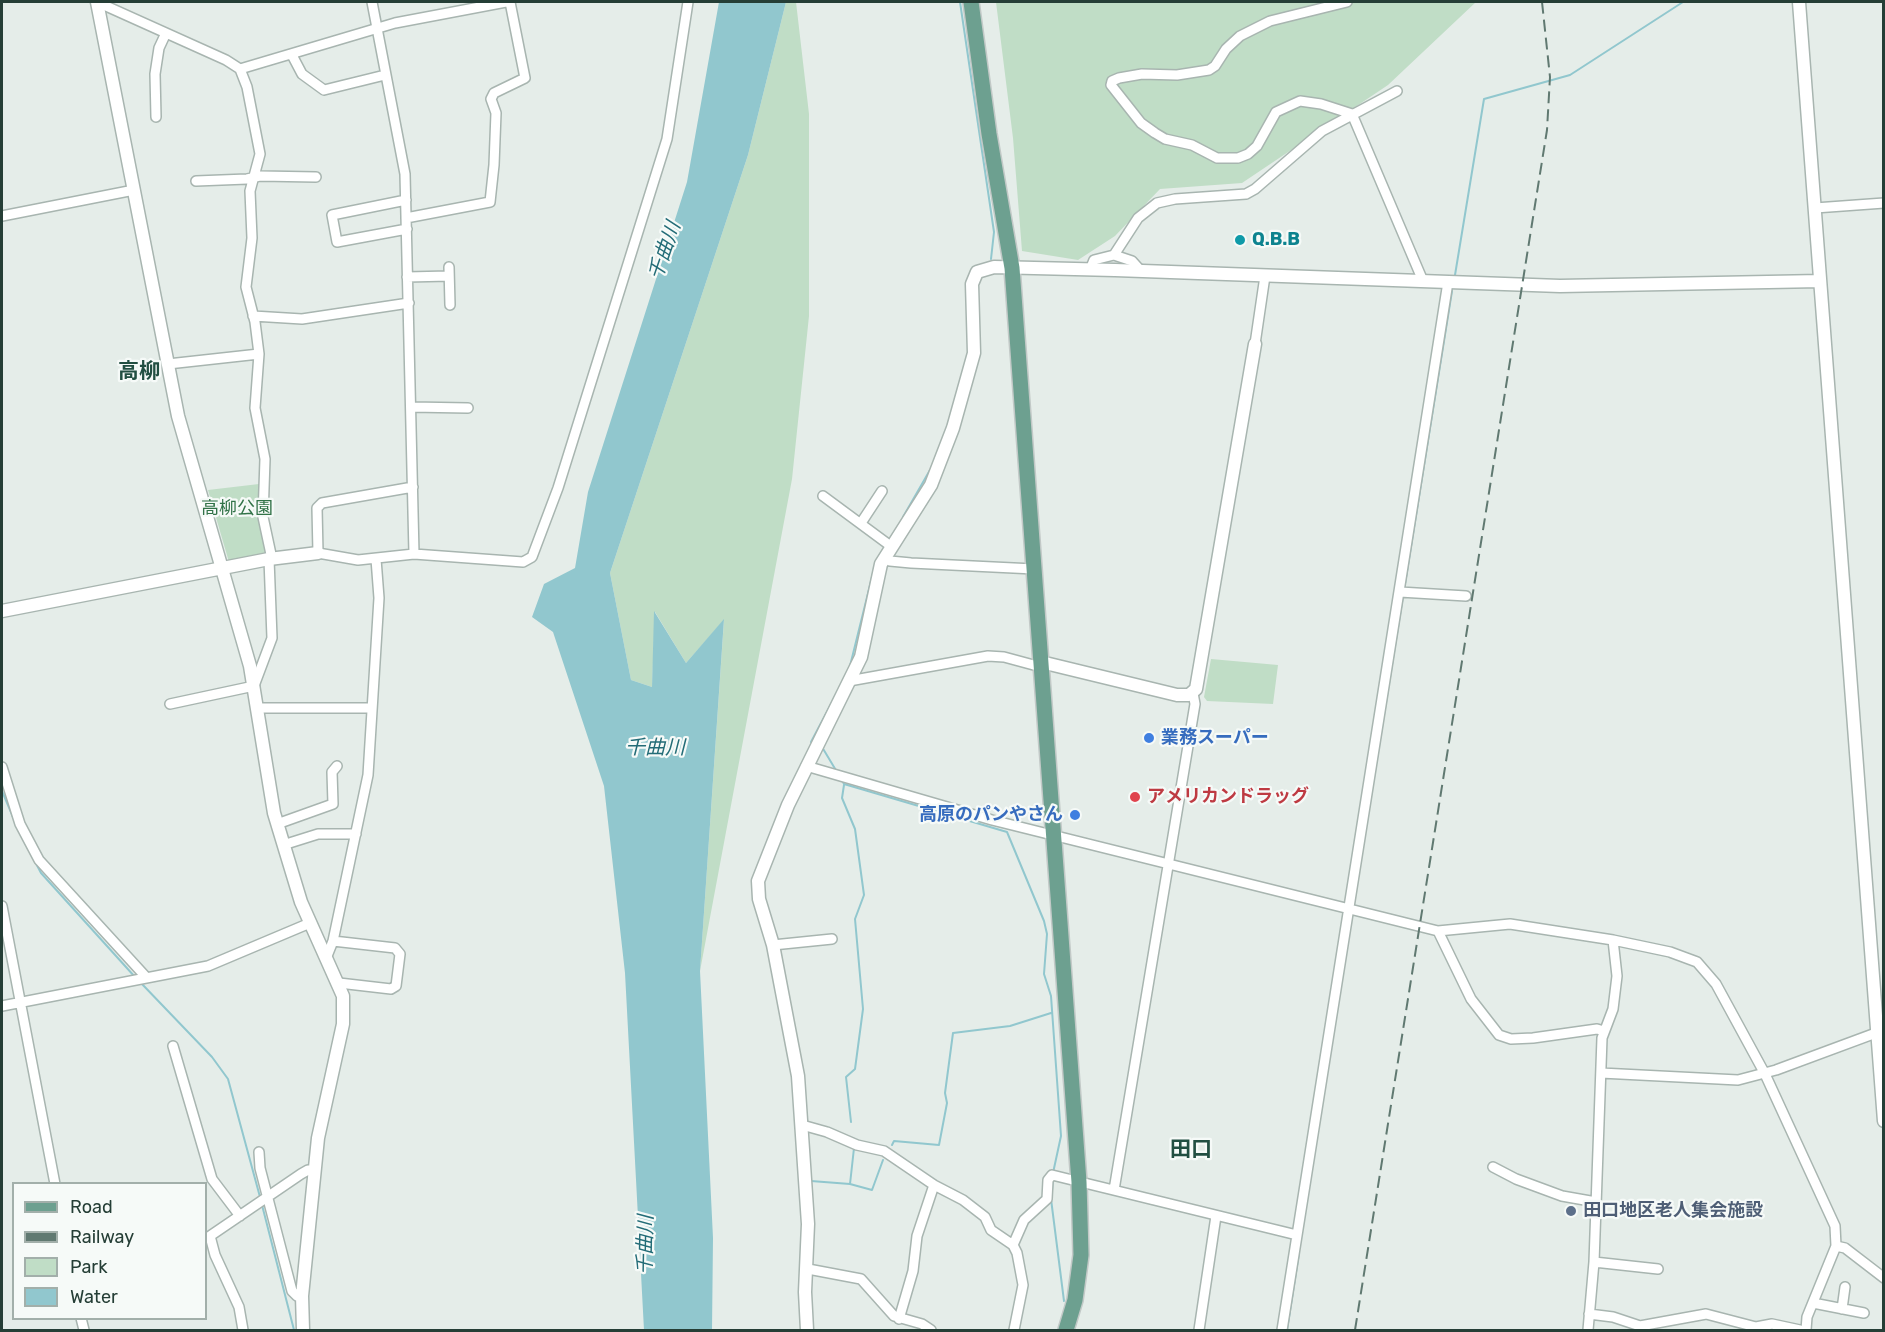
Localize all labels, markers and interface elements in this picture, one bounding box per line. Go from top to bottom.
water label: 千曲川 [644,219,686,283]
place label: Q.B.B [1252,229,1300,251]
marker: Q.B.B [1233,233,1247,247]
district label: 高柳 [118,359,160,385]
park label: 高柳公園 [201,498,273,520]
place label: 業務スーパー [1161,727,1269,749]
marker: 業務スーパー [1142,731,1156,745]
water label: 千曲川 [625,736,685,760]
place label: アメリカンドラッグ [1147,786,1309,808]
marker: アメリカンドラッグ [1128,790,1142,804]
place label: 高原のパンやさん [919,804,1063,826]
marker: 高原のパンやさん [1068,808,1082,822]
district label: 田口 [1170,1137,1212,1163]
legend [12,1182,207,1320]
text: Road [70,1196,113,1218]
place label: 田口地区老人集会施設 [1583,1200,1763,1222]
marker: 田口地区老人集会施設 [1564,1204,1578,1218]
water label: 千曲川 [633,1215,659,1275]
text: Railway [70,1226,134,1248]
text: Park [70,1256,107,1278]
text: Water [70,1286,118,1308]

